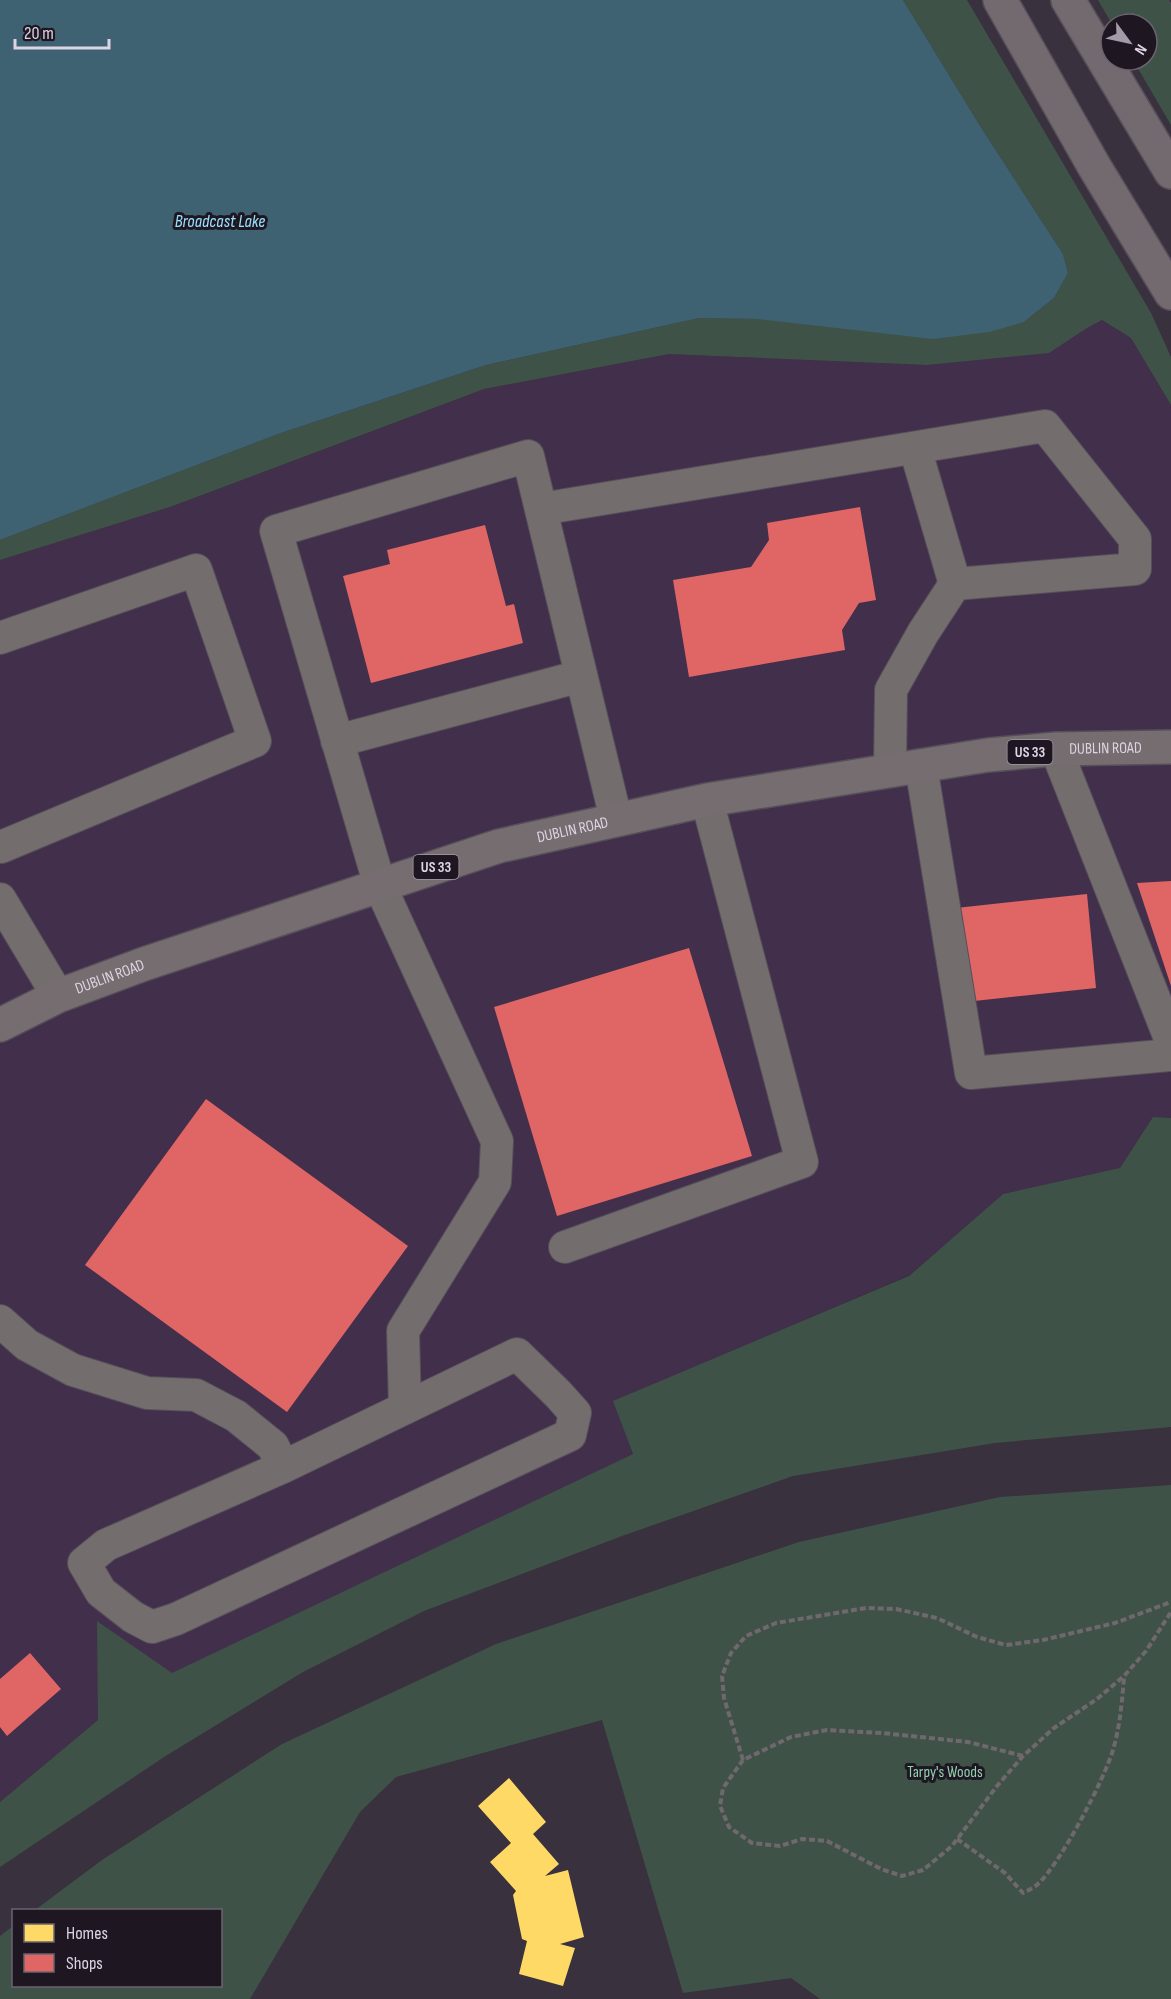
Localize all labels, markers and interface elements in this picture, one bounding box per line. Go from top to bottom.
scale bar [15,12,110,50]
north arrow [1099,12,1159,72]
text: 20 m [24,23,54,44]
text: N [1130,41,1151,58]
water label: Broadcast Lake [175,211,265,232]
street label: DUBLIN ROAD [1069,738,1142,758]
road number: US 33 [1008,740,1052,764]
street label: DUBLIN ROAD [535,813,610,847]
road number: US 33 [414,855,458,879]
street label: DUBLIN ROAD [72,955,147,998]
park label: Tarpy's Woods [907,1763,983,1782]
legend [12,1909,222,1987]
text: Homes [66,1923,108,1944]
text: Shops [66,1953,103,1974]

